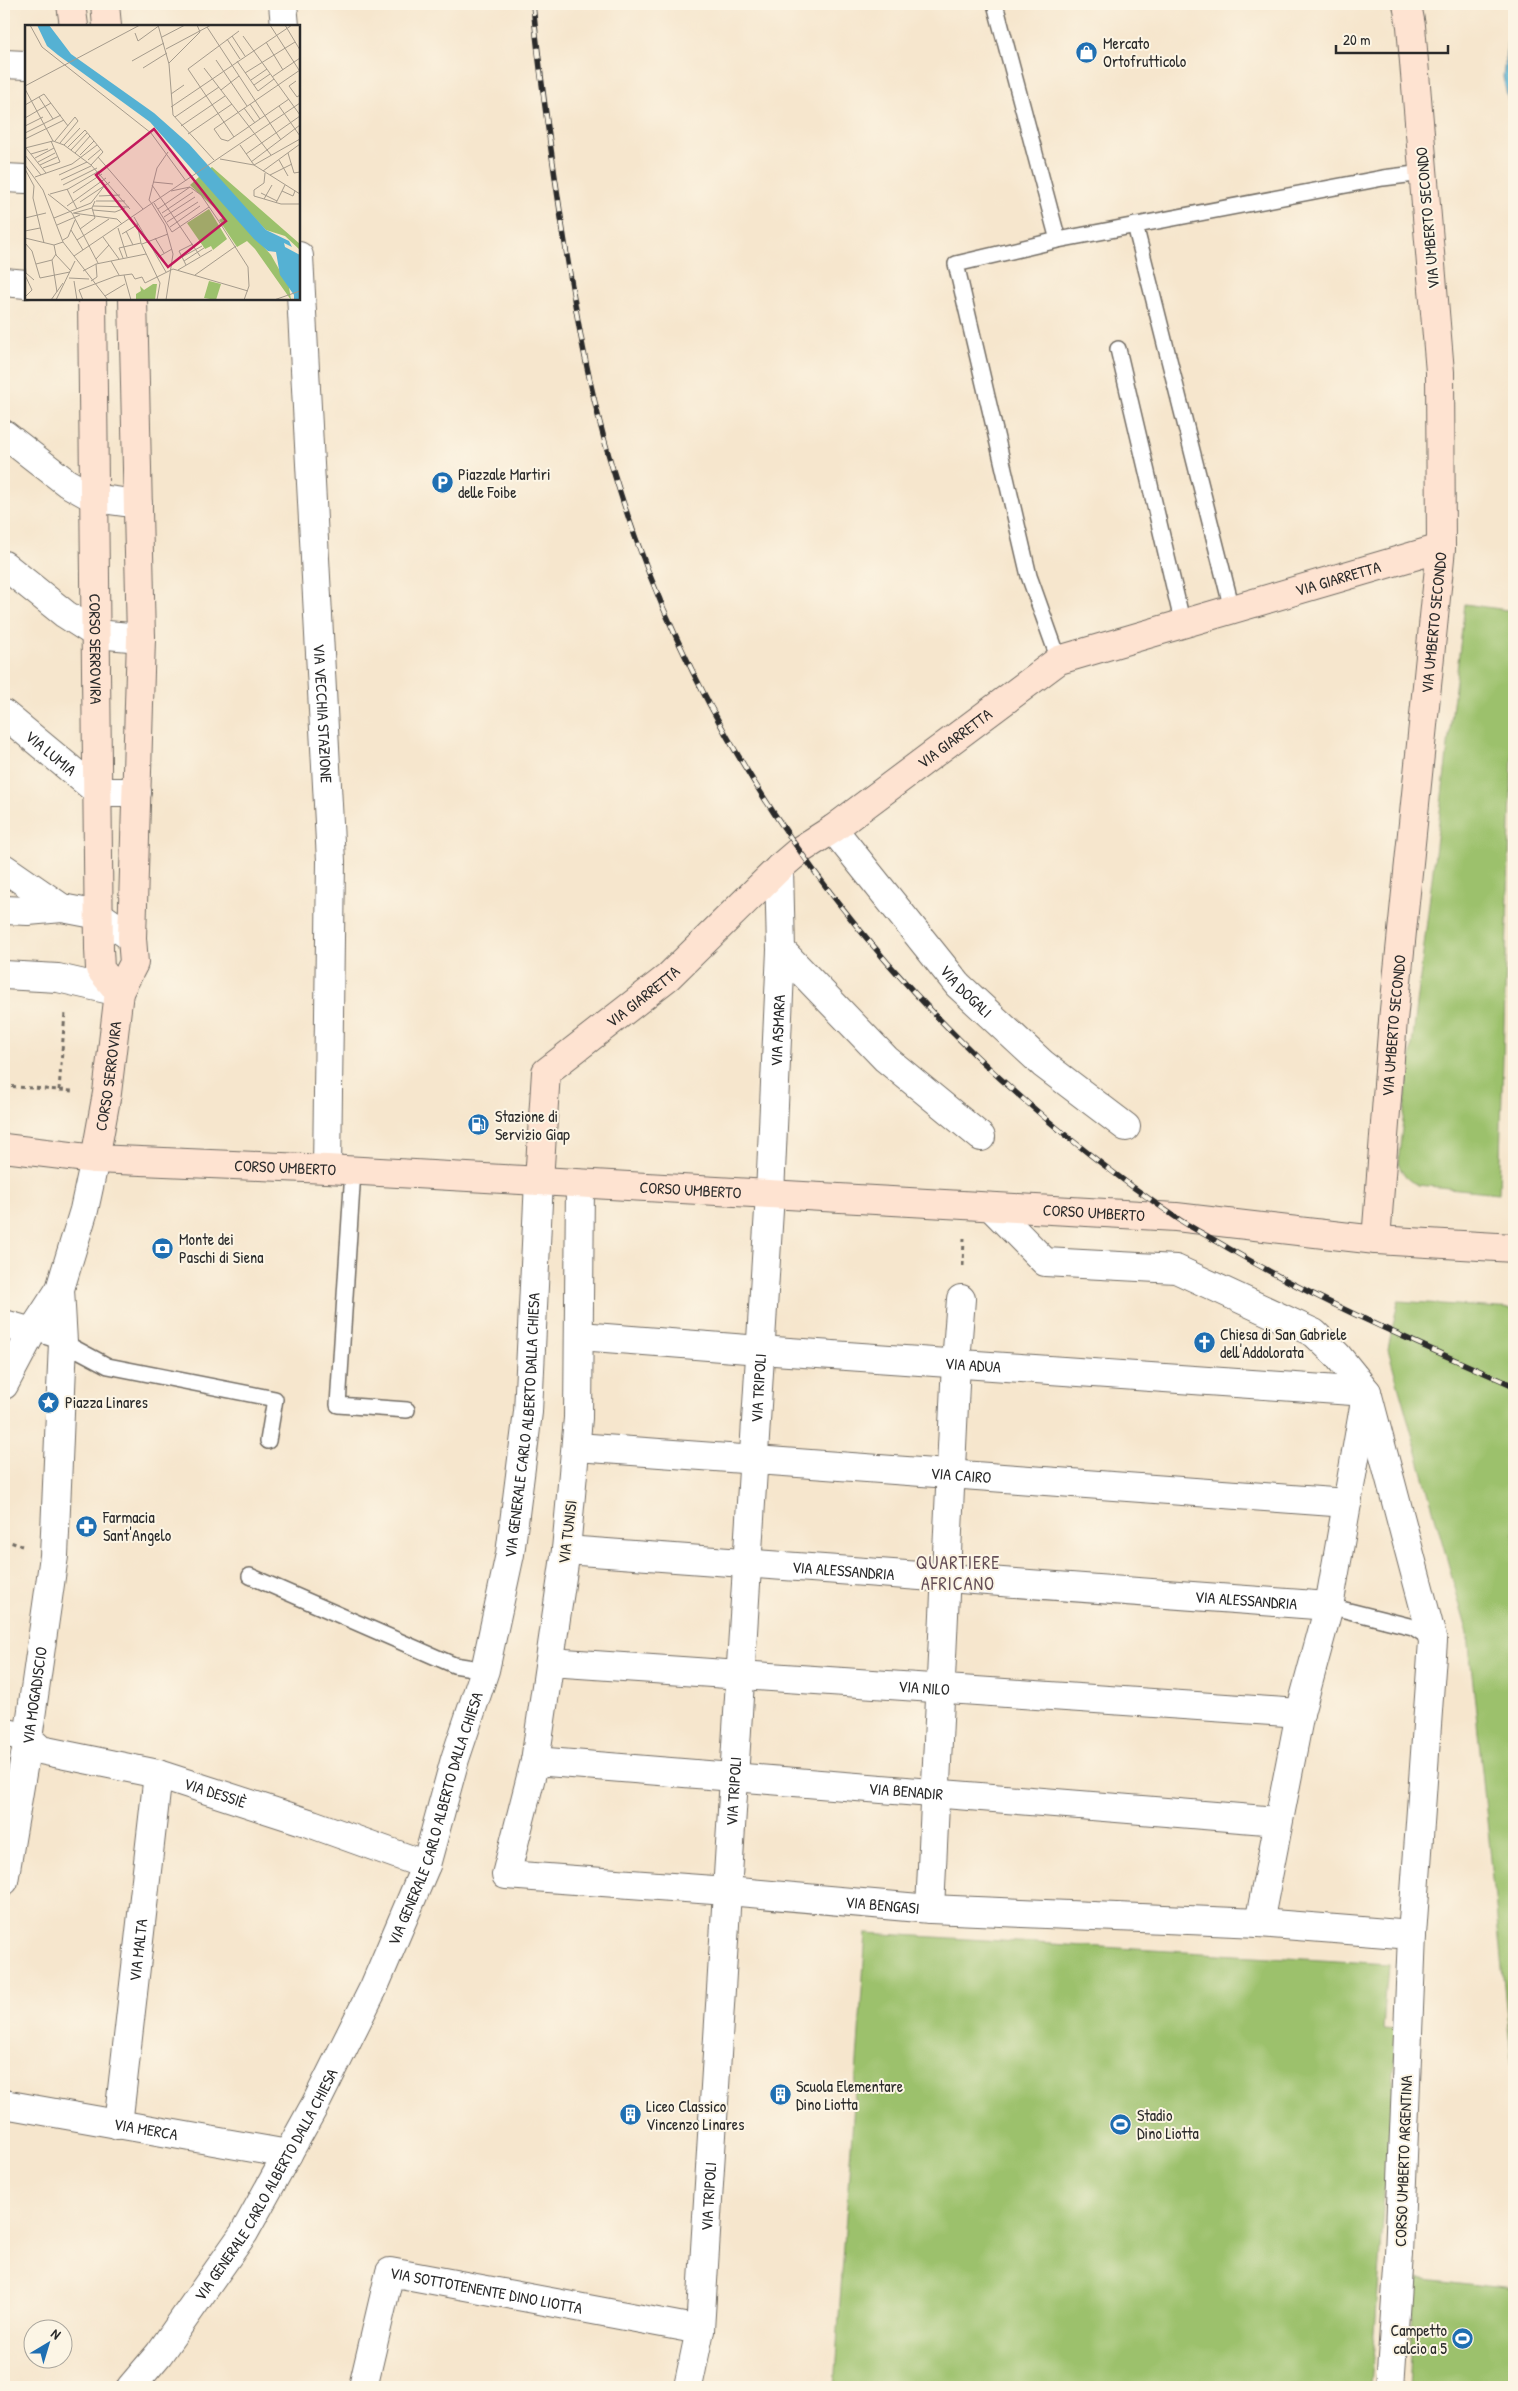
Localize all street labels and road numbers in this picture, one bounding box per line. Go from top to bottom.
street label: VIA UMBERTO SECONDO [1410,146,1444,290]
street label: VIA UMBERTO SECONDO [1415,551,1452,695]
street label: VIA GIARRETTA [1293,555,1383,601]
street label: CORSO SERROVIRA [84,594,107,705]
street label: VIA VECCHIA STAZIONE [309,643,338,784]
street label: VIA GIARRETTA [913,703,997,773]
street label: VIA LUMIA [21,725,81,781]
street label: VIA UMBERTO SECONDO [1376,954,1411,1097]
street label: VIA DOGALI [935,960,997,1022]
street label: VIA GIARRETTA [601,961,684,1032]
street label: VIA ASMARA [765,994,790,1067]
street label: CORSO SERROVIRA [89,1020,126,1133]
street label: CORSO UMBERTO [234,1154,337,1181]
street label: CORSO UMBERTO [639,1176,742,1203]
street label: CORSO UMBERTO [1042,1198,1146,1226]
street label: VIA GENERALE CARLO ALBERTO DALLA CHIESA [499,1292,545,1559]
street label: VIA ADUA [944,1352,1002,1378]
street label: VIA TRIPOLI [745,1353,771,1423]
street label: VIA CAIRO [930,1462,992,1488]
street label: VIA TUNISI [552,1499,582,1565]
street label: VIA ALESSANDRIA [791,1556,895,1585]
street label: VIA ALESSANDRIA [1194,1585,1298,1615]
street label: VIA MOGADISCIO [16,1645,52,1746]
street label: VIA NILO [898,1675,951,1700]
street label: VIA GENERALE CARLO ALBERTO DALLA CHIESA [382,1689,488,1949]
street label: VIA TRIPOLI [720,1756,746,1826]
street label: VIA DESSIÈ [181,1772,249,1813]
street label: VIA BENADIR [868,1777,944,1805]
street label: VIA BENGASI [844,1891,920,1919]
street label: VIA MALTA [123,1917,152,1983]
street label: VIA GENERALE CARLO ALBERTO DALLA CHIESA [189,2064,343,2305]
street label: CORSO UMBERTO ARGENTINA [1389,2075,1417,2247]
street label: VIA MERCA [112,2113,180,2145]
street label: VIA TRIPOLI [695,2161,721,2232]
street label: VIA SOTTOTENENTE DINO LIOTTA [388,2261,584,2319]

